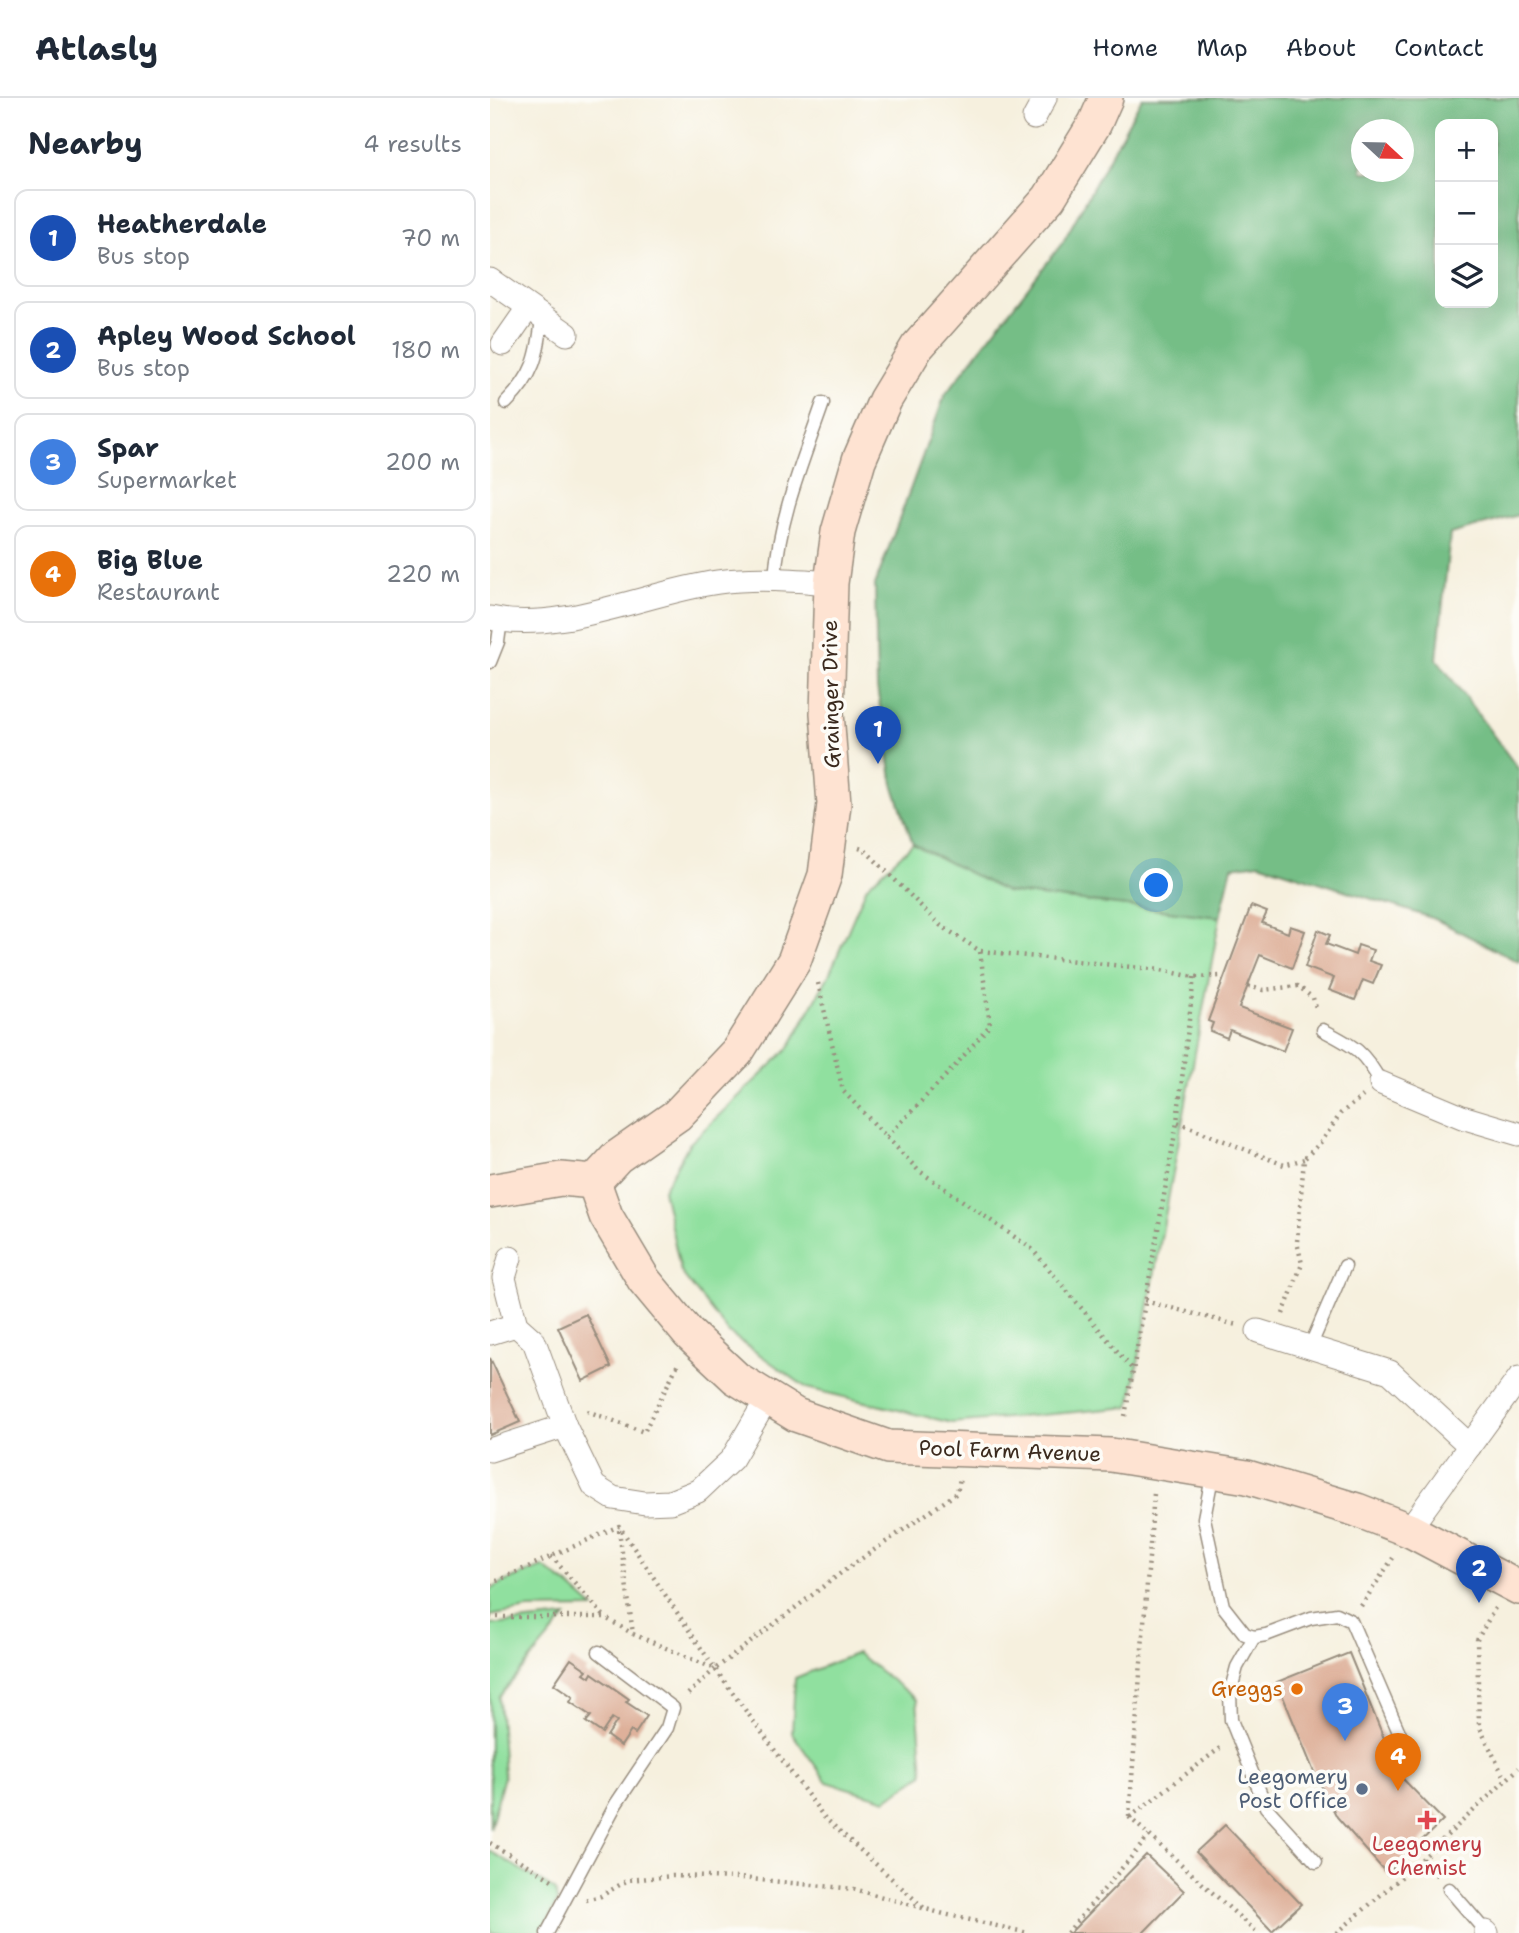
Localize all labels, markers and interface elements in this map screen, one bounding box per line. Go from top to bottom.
text: Atlasly [35,26,158,71]
text: Home [1092,32,1158,64]
text: Map [1196,32,1248,64]
text: About [1286,32,1356,64]
text: Contact [1394,32,1484,64]
north arrow [1351,119,1414,182]
map controls [1435,119,1498,308]
button: + [1435,119,1498,182]
text: Nearby [28,123,143,164]
text: 4 results [363,129,462,159]
button: − [1435,182,1498,245]
text: Heatherdale [97,206,267,241]
text: 1 [48,223,58,253]
text: 70 m [401,223,460,253]
text: Bus stop [97,241,190,271]
button: layers [1435,245,1498,308]
text: Apley Wood School [97,318,356,353]
text: 2 [45,335,61,365]
text: 180 m [391,335,460,365]
text: Bus stop [97,353,190,383]
text: Spar [97,430,159,465]
text: 3 [45,447,61,477]
text: 200 m [385,447,460,477]
text: Supermarket [97,465,237,495]
text: Big Blue [97,542,203,577]
text: 4 [45,559,61,589]
text: 220 m [386,559,460,589]
text: Restaurant [97,577,220,607]
street label: Grainger Drive [816,619,846,769]
pin: 1 [855,706,901,764]
your location [1139,868,1173,902]
street label: Pool Farm Avenue [918,1434,1102,1468]
pin: 2 [1456,1545,1502,1603]
place label: Greggs [1211,1675,1283,1703]
marker: Greggs [1289,1681,1305,1697]
pin: 3 [1322,1683,1368,1741]
pin: 4 [1375,1733,1421,1791]
place label: Leegomery Post Office [1237,1763,1348,1815]
marker: Leegomery Post Office [1354,1781,1370,1797]
marker: Leegomery Chemist [1419,1812,1435,1828]
place label: Leegomery Chemist [1372,1830,1482,1882]

